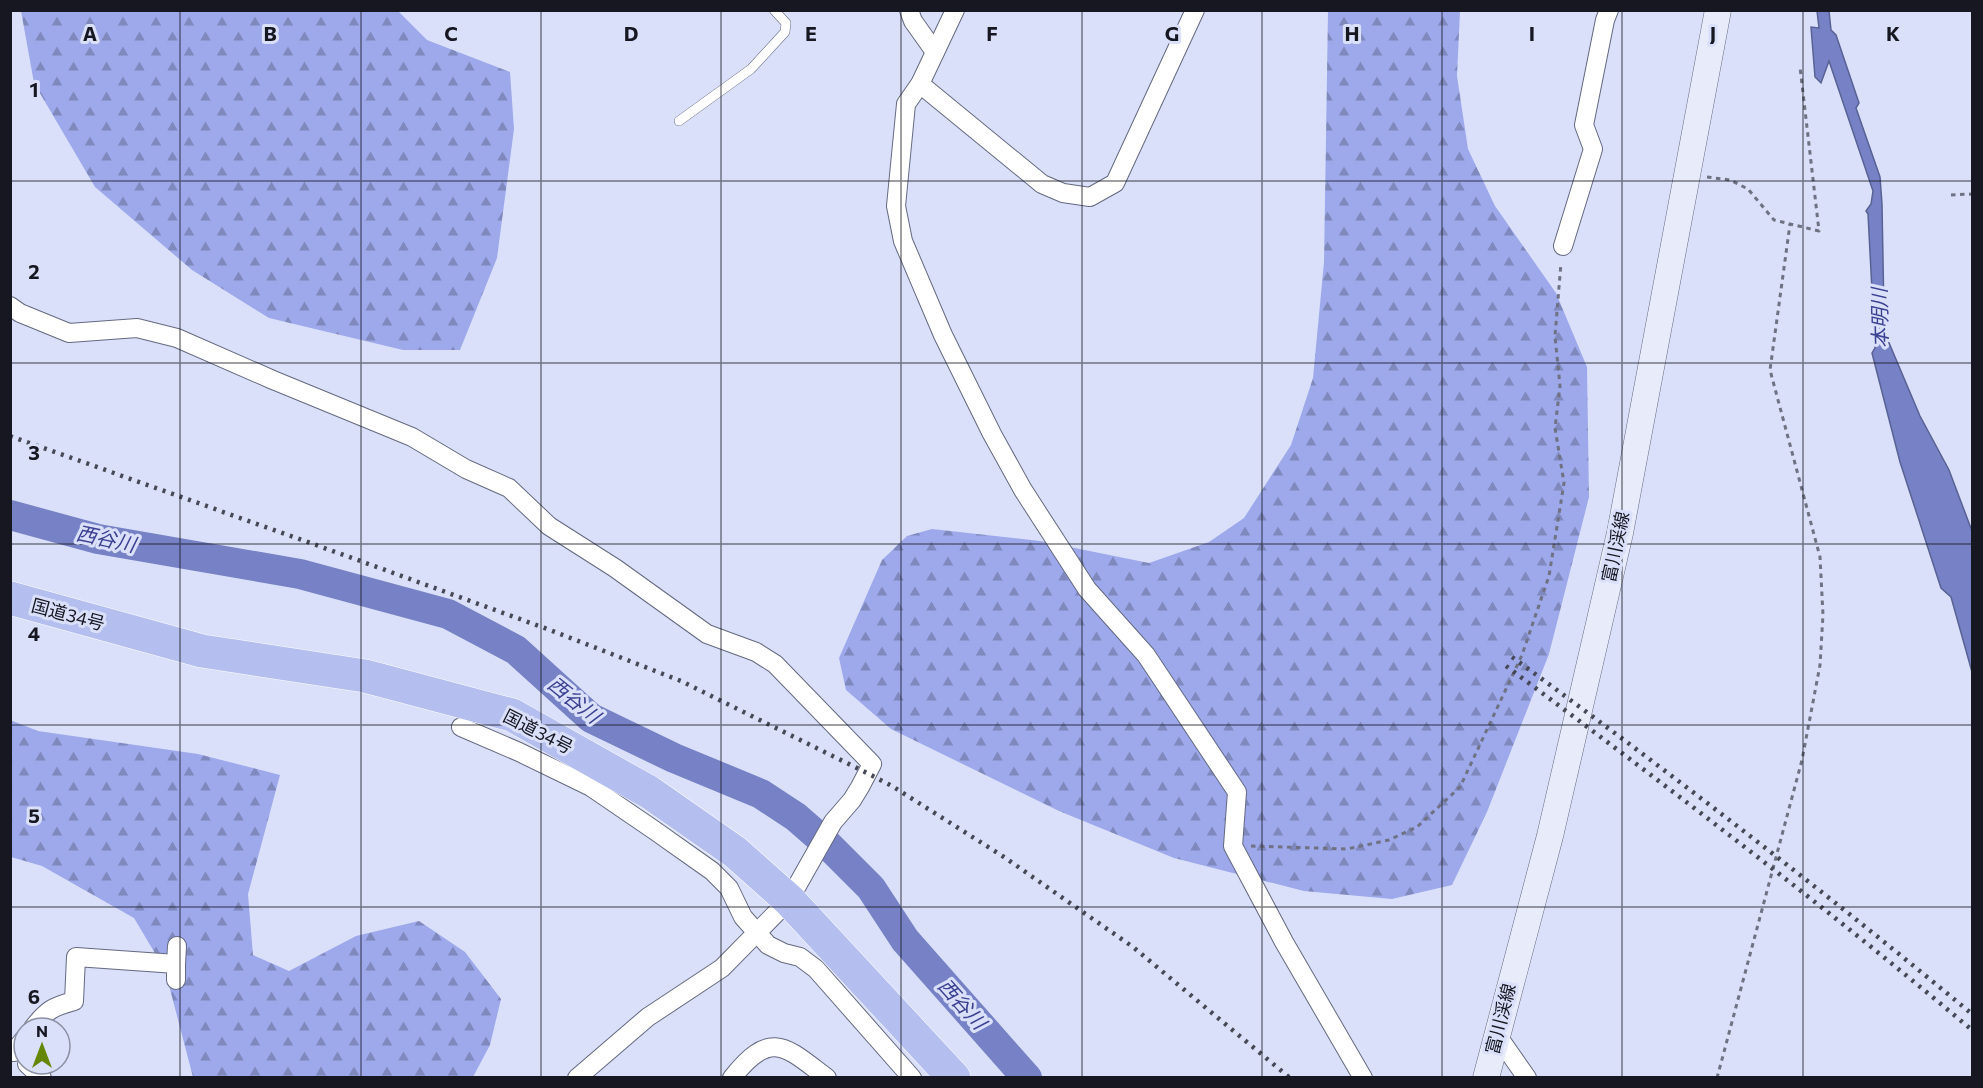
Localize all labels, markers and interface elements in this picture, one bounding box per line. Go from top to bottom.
text: A [83,21,97,45]
text: B [263,21,277,45]
text: C [444,21,458,45]
text: D [624,21,638,45]
text: E [805,21,817,45]
text: F [986,21,998,45]
text: G [1165,21,1179,45]
text: H [1345,21,1360,45]
text: I [1529,21,1535,45]
text: J [1710,21,1716,45]
text: K [1886,21,1900,45]
text: 1 [29,77,39,101]
text: 2 [28,259,40,283]
water label: 本明川 [1866,286,1892,348]
text: 3 [28,440,40,464]
street label: 富川渓線 [1597,509,1633,584]
water label: 西谷川 [74,520,140,556]
street label: 国道34号 [29,595,107,635]
water label: 西谷川 [544,671,607,729]
street label: 国道34号 [500,704,577,758]
text: 5 [28,803,40,827]
water label: 西谷川 [934,973,993,1035]
street label: 富川渓線 [1481,981,1519,1056]
text: 6 [28,984,40,1008]
north arrow [12,1016,72,1076]
text: N [36,1021,48,1040]

